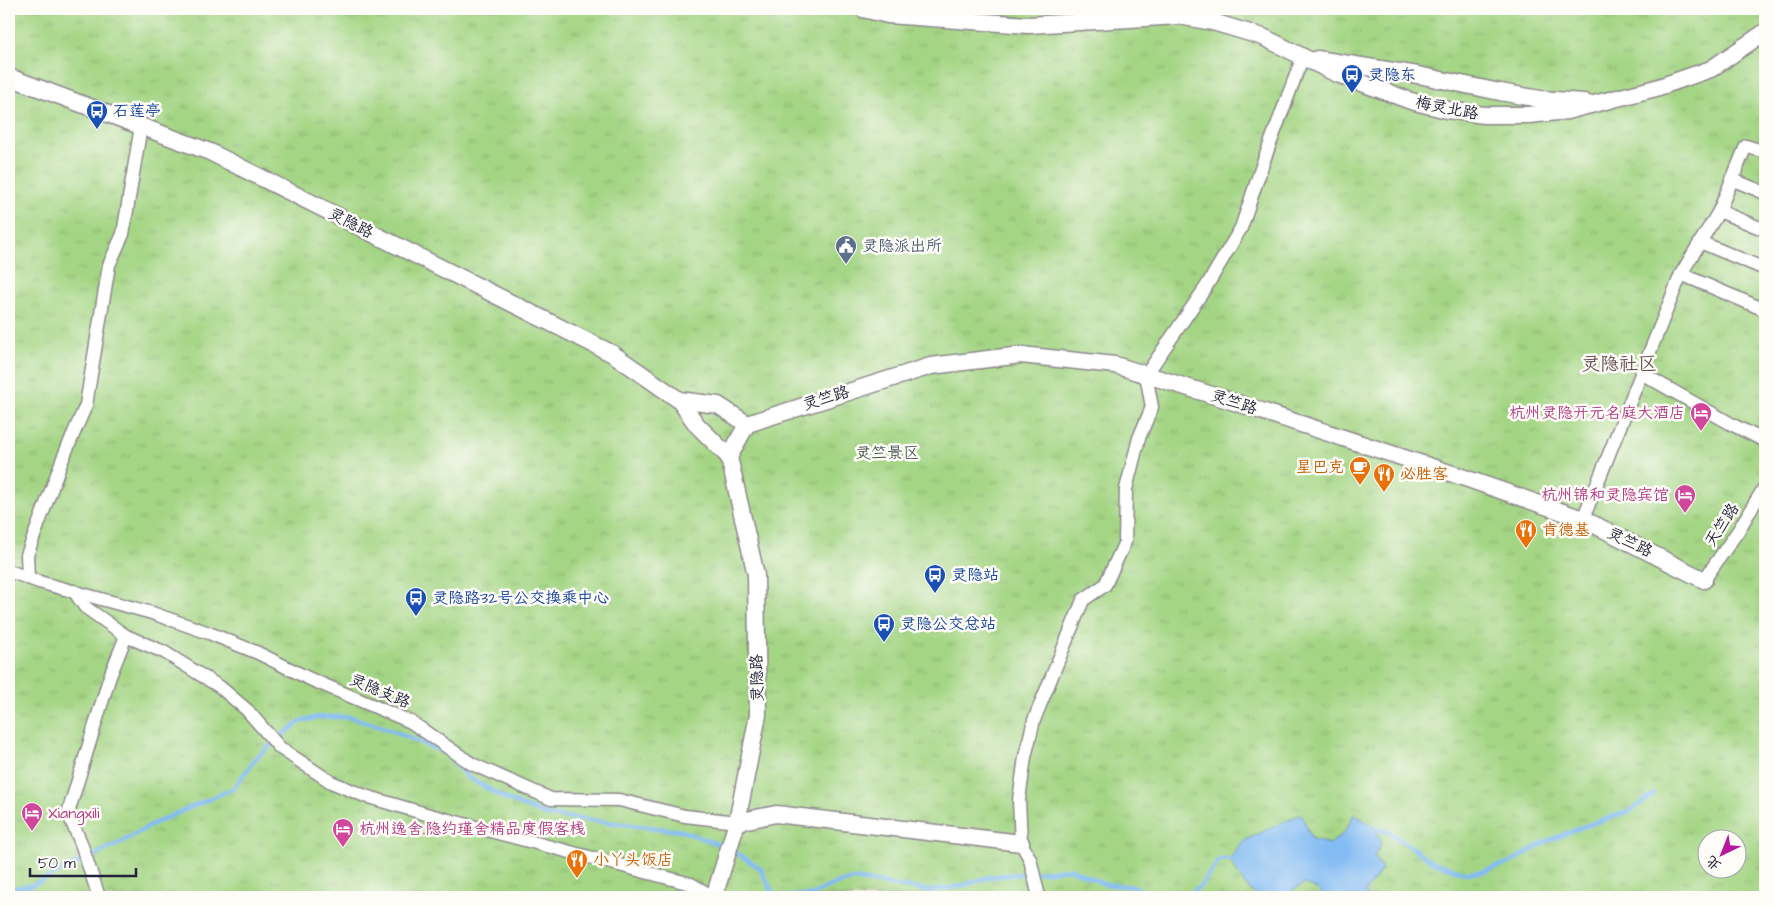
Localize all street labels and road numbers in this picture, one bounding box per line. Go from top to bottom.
street label: 梅灵北路 [1413,91,1481,125]
street label: 灵隐路 [325,202,377,244]
street label: 灵竺路 [800,380,852,416]
street label: 灵竺路 [1208,384,1260,420]
street label: 天竺路 [1700,499,1744,551]
street label: 灵竺路 [1604,522,1656,562]
street label: 灵隐路 [746,654,768,702]
street label: 灵隐支路 [346,668,414,714]

